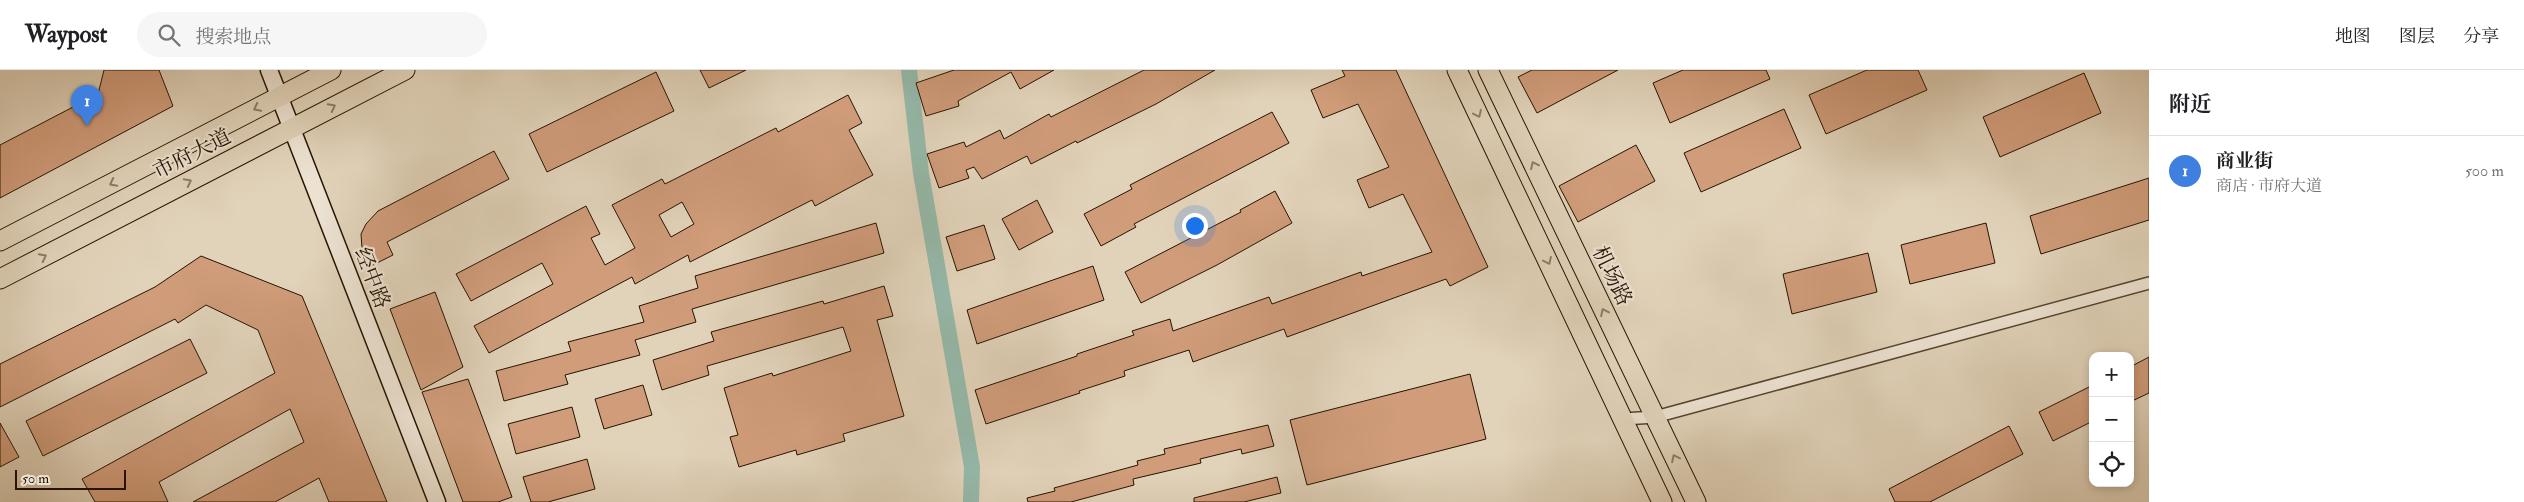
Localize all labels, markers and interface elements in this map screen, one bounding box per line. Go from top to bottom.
search box [137,12,487,57]
text: Waypost [25,19,107,50]
icon: search [155,21,183,49]
text: 搜索地点 [195,25,271,49]
text: 地图 [2335,25,2371,48]
text: 图层 [2399,25,2435,48]
text: 分享 [2463,25,2499,48]
pin: 1 [71,85,103,126]
text: 附近 [2169,91,2211,118]
one-way arrow [253,102,262,112]
one-way arrow [327,103,336,113]
one-way arrow [1472,109,1482,118]
street label: 市府大道 [148,123,236,185]
text: 商业街 [2216,149,2273,173]
one-way arrow [1530,161,1540,170]
text: 1 [2182,161,2188,181]
text: 500 m [2465,161,2504,181]
text: 商店 · 市府大道 [2216,176,2322,196]
one-way arrow [109,177,118,187]
one-way arrow [182,178,191,188]
your location [1182,213,1208,239]
street label: 机场路 [1586,242,1638,310]
street label: 经中路 [348,244,396,312]
one-way arrow [38,253,47,263]
one-way arrow [1541,256,1552,265]
one-way arrow [1600,308,1610,317]
map controls [2089,352,2134,487]
button: + [2089,352,2134,397]
button: − [2089,397,2134,442]
button: locate [2089,442,2134,487]
one-way arrow [1670,454,1681,463]
scale bar [15,467,126,490]
text: 50 m [22,470,49,487]

